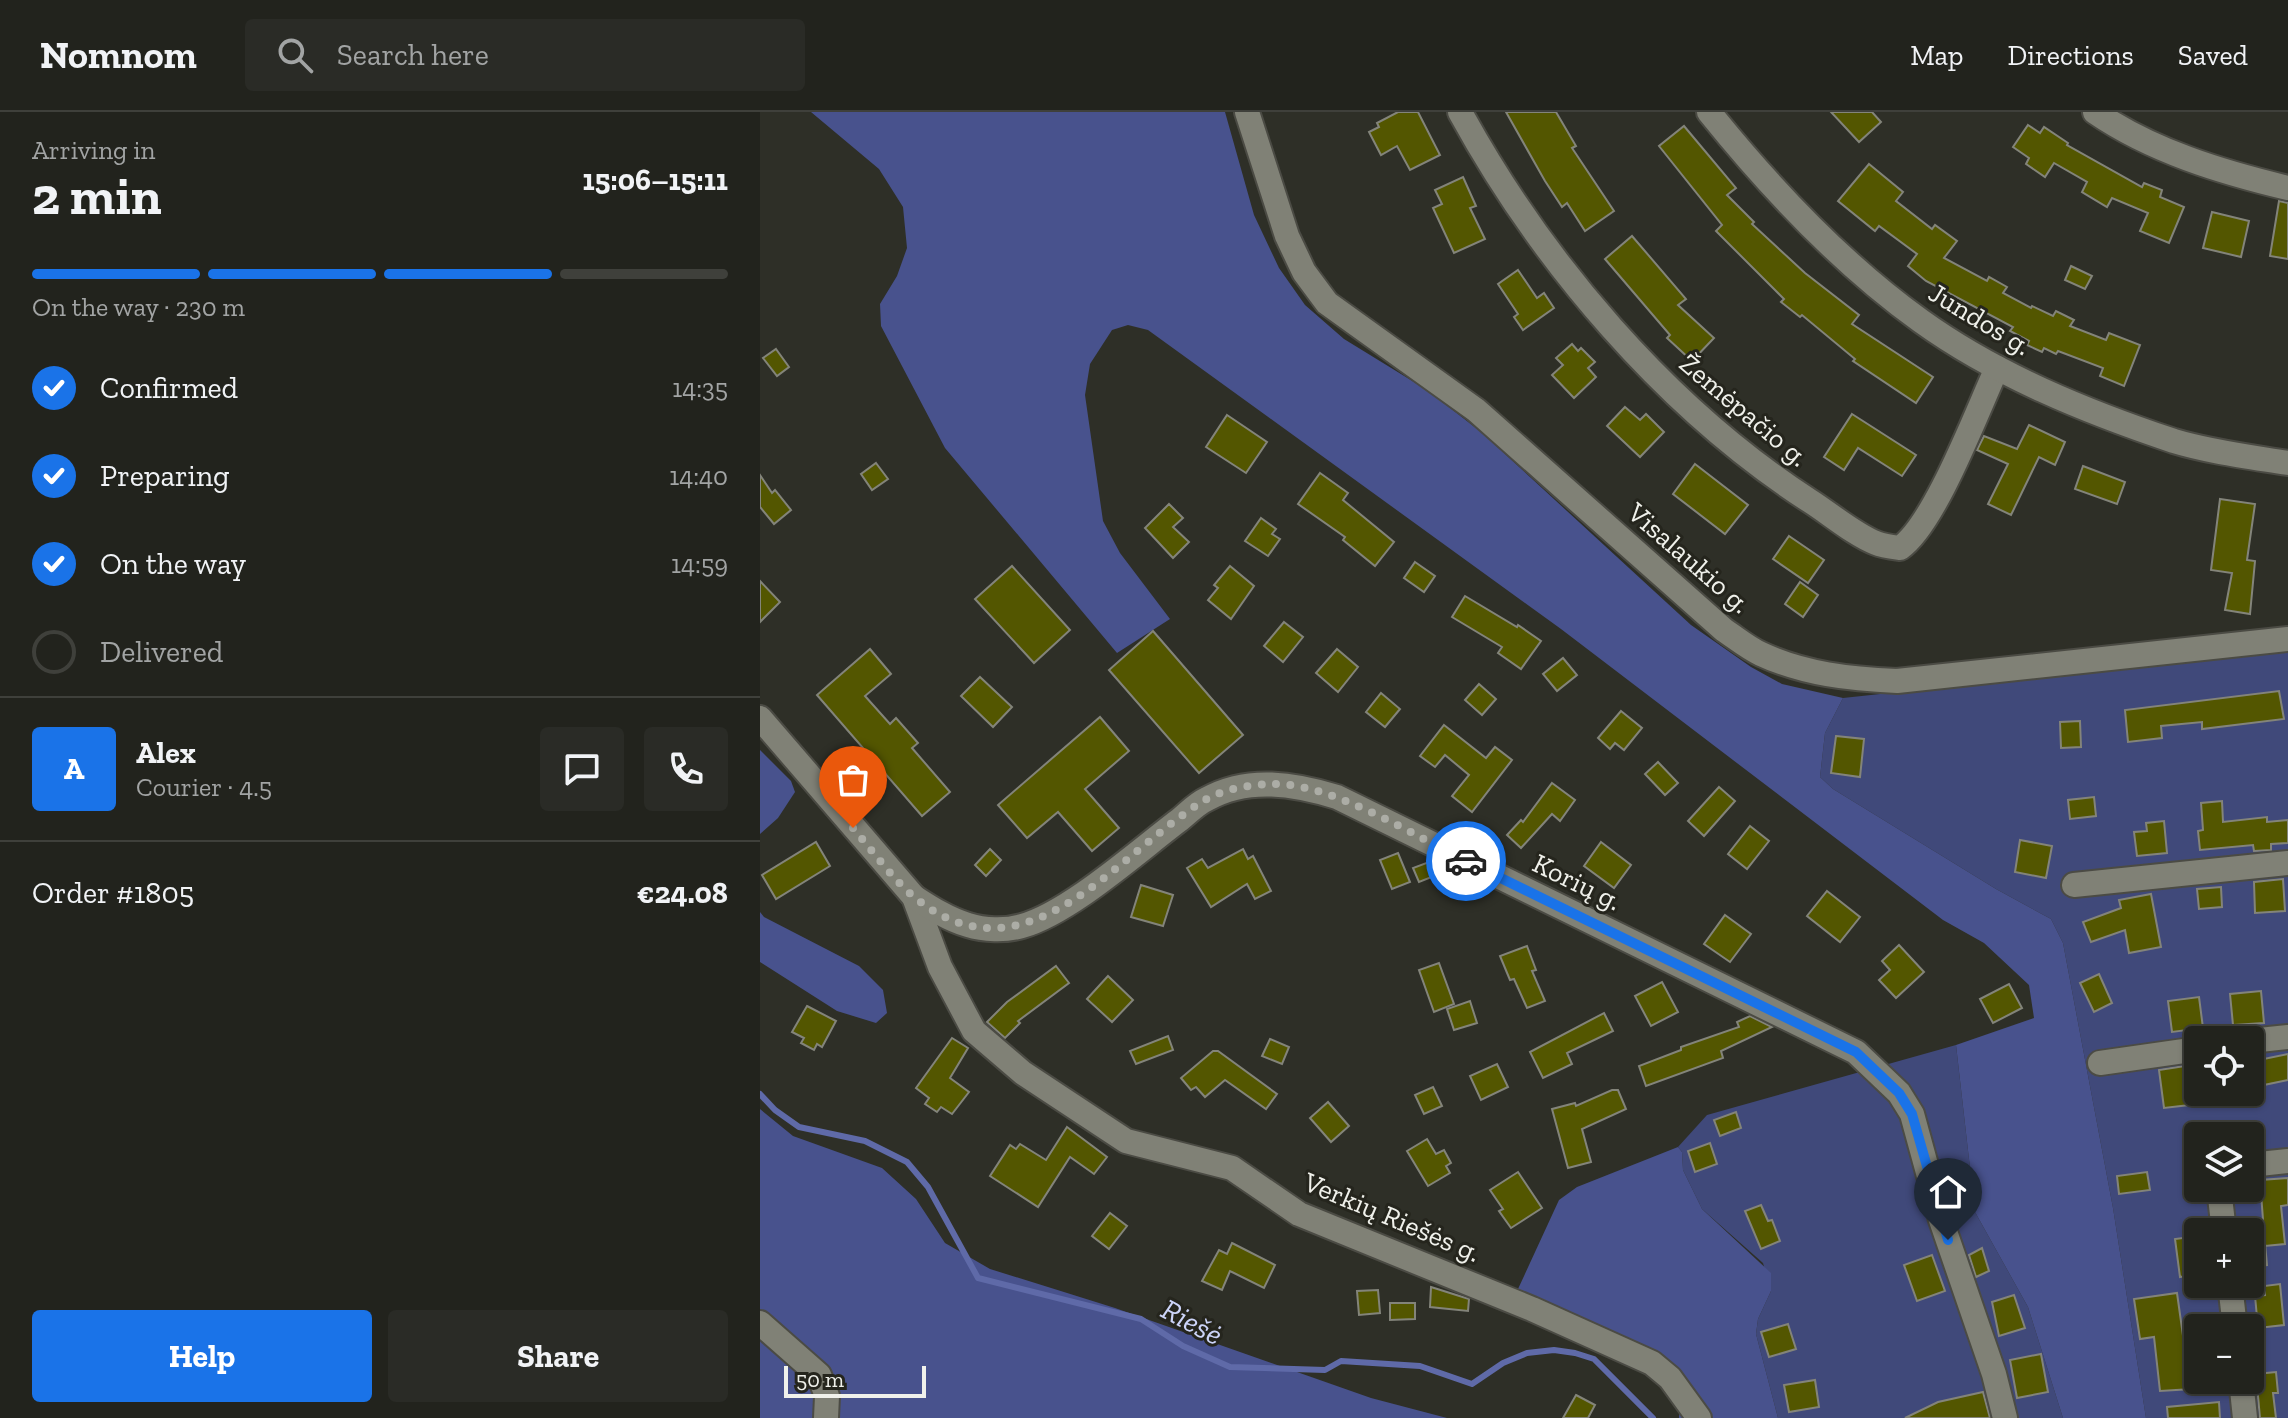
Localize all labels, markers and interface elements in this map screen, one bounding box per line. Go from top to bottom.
search box [245,19,805,91]
text: Nomnom [40,32,197,78]
icon: search [273,33,317,77]
text: Search here [337,37,489,73]
text: Map [1910,39,1963,72]
text: Directions [2007,39,2134,72]
text: Saved [2178,39,2248,72]
text: Arriving in [32,134,155,166]
text: 15:06–15:11 [583,162,728,198]
text: 2 min [32,165,162,227]
street label: Jundos g. [1923,276,2037,362]
text: On the way · 230 m [32,291,245,323]
street label: Žemėpačio g. [1673,347,1815,473]
icon: check [32,366,76,410]
text: Confirmed [100,370,238,406]
text: 14:35 [672,372,728,404]
icon: check [32,454,76,498]
text: Preparing [100,458,230,494]
text: 14:40 [669,460,728,492]
street label: Visalaukio g. [1620,495,1757,620]
icon: check [32,542,76,586]
text: On the way [100,546,246,582]
text: 14:59 [671,548,728,580]
text: Delivered [100,634,223,670]
button: chat [540,727,624,811]
button: phone [644,727,728,811]
text: Alex [136,735,196,771]
pin [819,746,887,828]
text: A [64,751,84,787]
icon: bag [831,758,875,802]
text: Courier · 4.5 [136,771,272,803]
courier [1426,821,1506,901]
icon: car [1444,839,1488,883]
street label: Korių g. [1527,847,1627,917]
text: Order #1805 [32,875,194,911]
text: €24.08 [637,875,728,911]
map controls [2184,1026,2264,1394]
button: locate [2184,1026,2264,1106]
button: layers [2184,1122,2264,1202]
pin [1914,1158,1982,1240]
street label: Verkių Riešės g. [1298,1165,1485,1269]
icon: home [1926,1170,1970,1214]
button: + [2184,1218,2264,1298]
water label: Riešė [1155,1291,1229,1353]
button: Help [32,1310,372,1402]
button: Share [388,1310,728,1402]
button: − [2184,1314,2264,1394]
scale bar [784,1362,926,1398]
text: 50 m [796,1366,844,1393]

